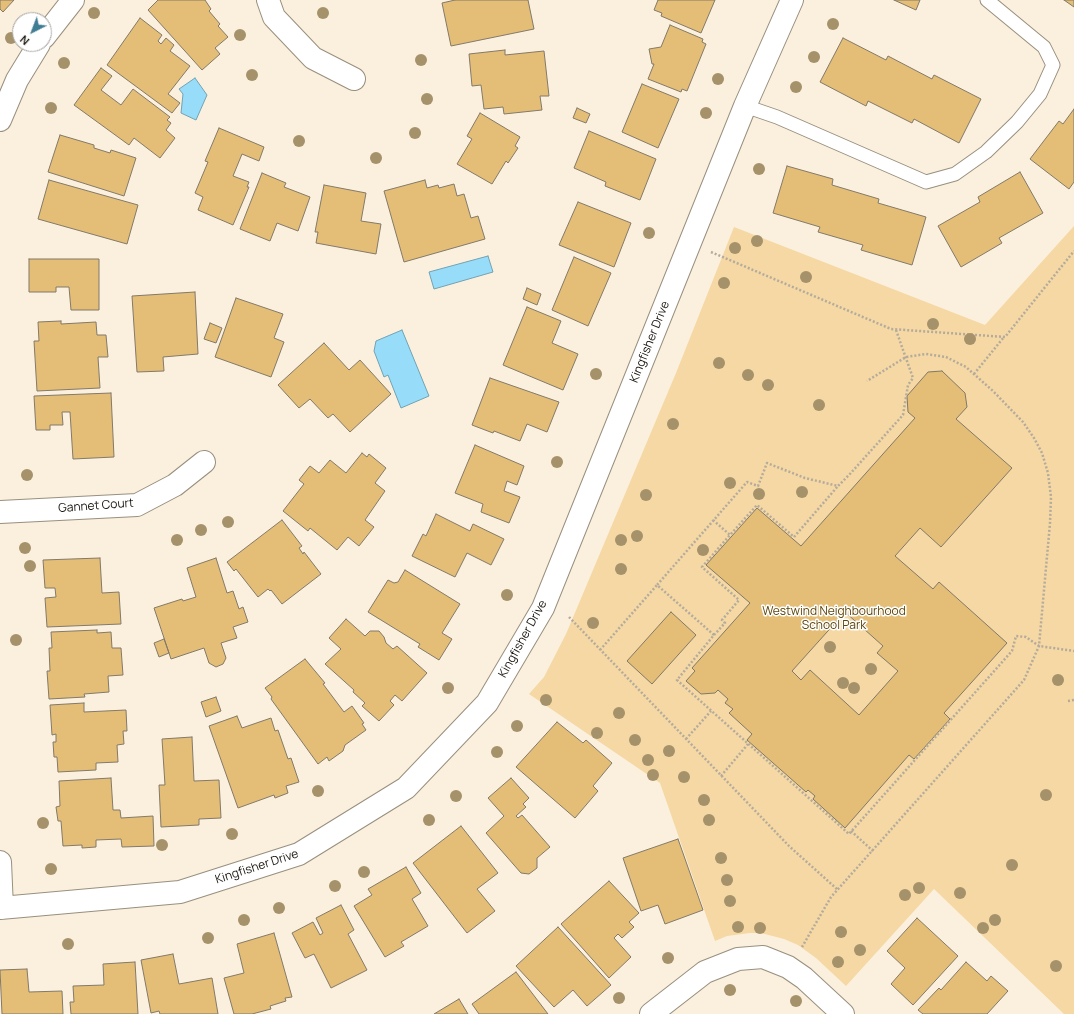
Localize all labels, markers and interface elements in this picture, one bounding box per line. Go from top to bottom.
north arrow [12,12,52,52]
text: N [16,32,32,49]
street label: Kingfisher Drive [627,299,673,385]
street label: Gannet Court [58,496,134,516]
street label: Kingfisher Drive [496,598,550,680]
park label: Westwind Neighbourhood School Park [762,605,906,633]
street label: Kingfisher Drive [214,847,300,887]

